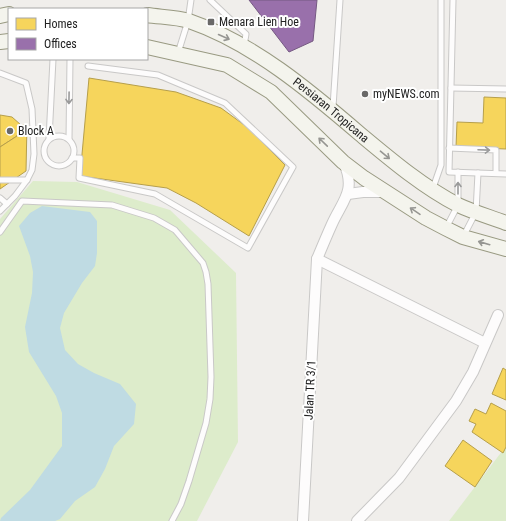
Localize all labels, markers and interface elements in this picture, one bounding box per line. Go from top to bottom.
legend [8,8,148,60]
place label: Menara Lien Hoe [219,15,299,29]
text: Homes [44,17,78,31]
marker: Menara Lien Hoe [206,17,216,27]
one-way arrow [218,34,230,41]
text: Offices [44,37,77,51]
street label: Persiaran Tropicana [290,75,372,146]
place label: myNEWS.com [373,87,440,101]
marker: myNEWS.com [360,89,370,99]
one-way arrow [66,91,73,104]
place label: Block A [18,124,54,138]
marker: Block A [5,126,15,136]
one-way arrow [318,137,328,147]
one-way arrow [477,146,490,153]
one-way arrow [380,150,391,159]
one-way arrow [454,182,462,195]
one-way arrow [410,207,421,215]
one-way arrow [478,239,491,246]
street label: Jalan TR 3/1 [301,360,319,420]

